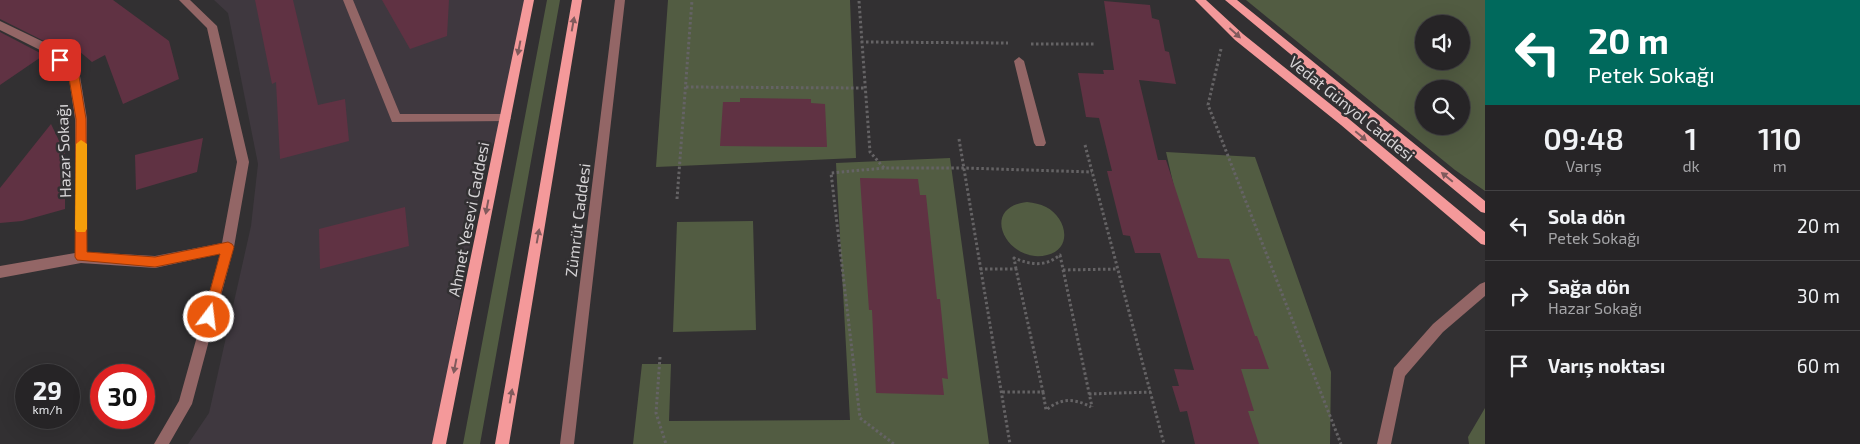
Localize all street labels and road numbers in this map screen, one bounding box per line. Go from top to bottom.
street label: Vedat Günyol Caddesi [1285,51,1419,165]
street label: Hazar Sokağı [52,104,74,198]
street label: Ahmet Yesevi Caddesi [444,140,492,298]
street label: Zümrüt Caddesi [561,162,593,278]

